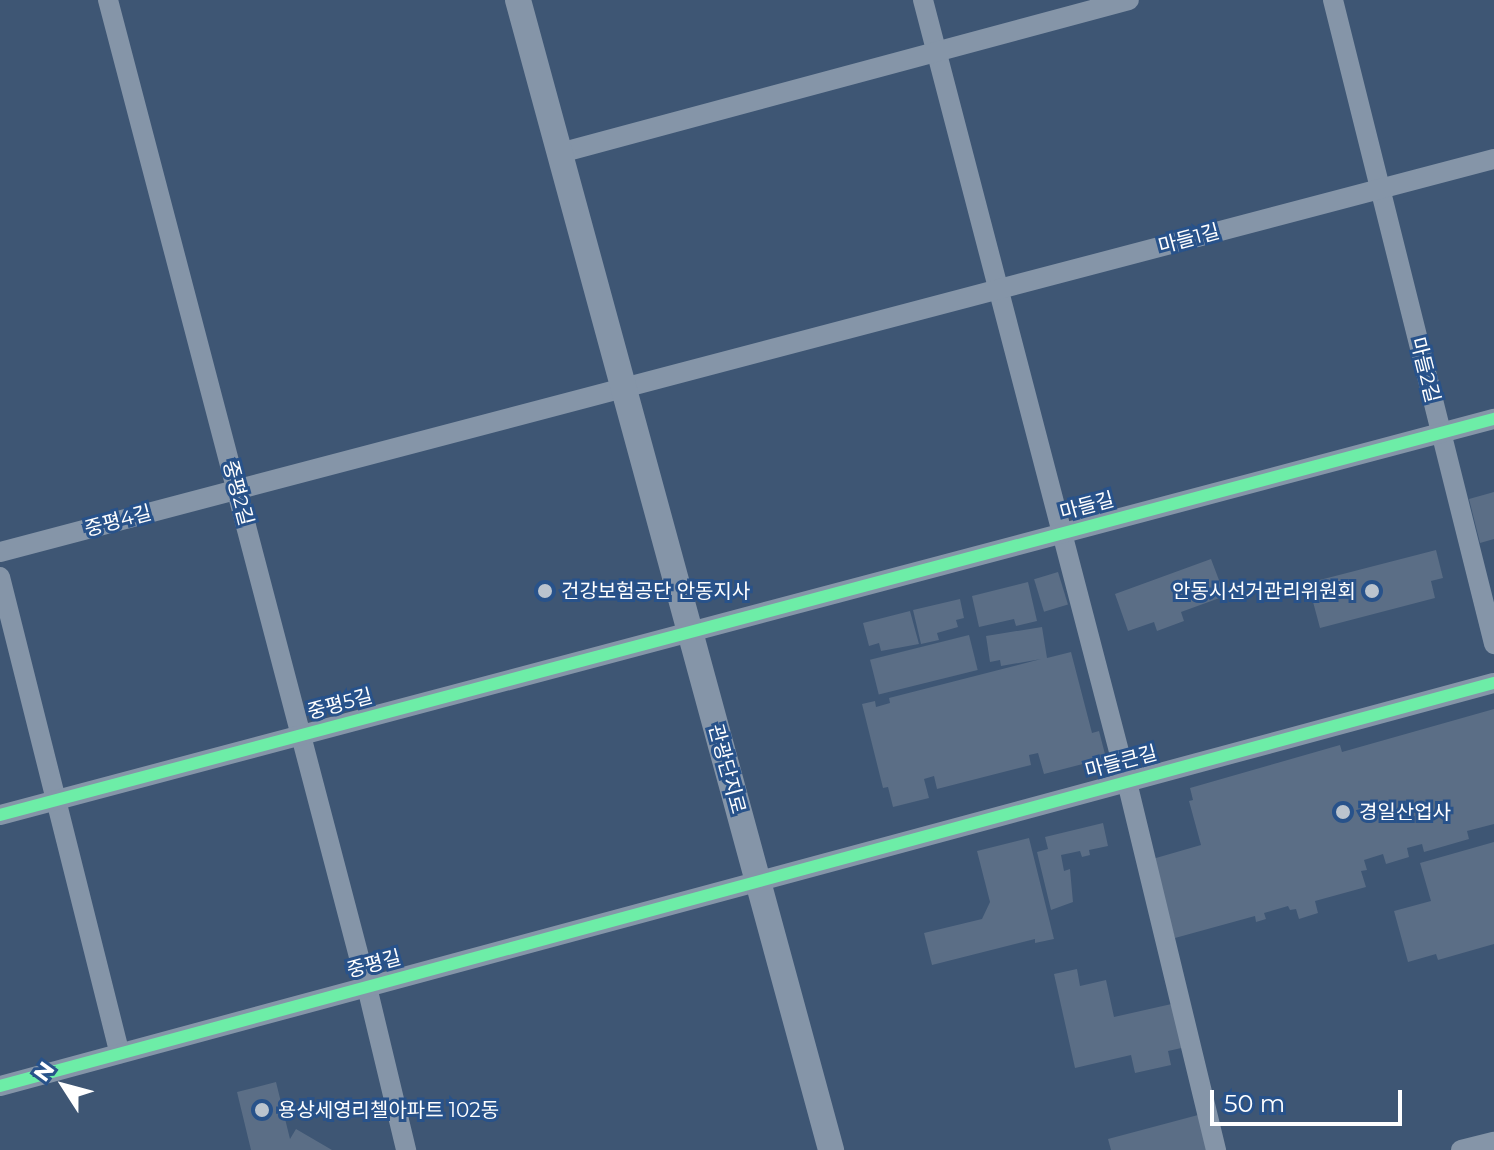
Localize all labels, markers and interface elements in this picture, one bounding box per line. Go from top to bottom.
street label: 마들1길 [1156,219,1222,259]
street label: 마들2길 [1405,335,1445,405]
street label: 중평2길 [218,458,258,528]
street label: 마들길 [1057,487,1117,525]
street label: 중평4길 [82,501,154,541]
place label: 건강보험공단 안동지사 [561,579,750,603]
place label: 안동시선거관리위원회 [1172,579,1356,603]
marker: 건강보험공단 안동지사 [536,582,554,600]
marker: 안동시선거관리위원회 [1363,582,1381,600]
street label: 중평5길 [305,684,375,724]
street label: 관광단지로 [704,721,750,817]
street label: 마들큰길 [1082,741,1160,783]
place label: 경일산업사 [1359,800,1451,824]
marker: 경일산업사 [1334,803,1352,821]
street label: 중평길 [344,945,404,983]
north arrow [24,1046,104,1126]
text: N [28,1056,60,1087]
scale bar [1214,1074,1406,1124]
text: 50 m [1224,1089,1285,1118]
place label: 용상세영리첼아파트 102동 [278,1098,499,1122]
marker: 용상세영리첼아파트 102동 [253,1101,271,1119]

